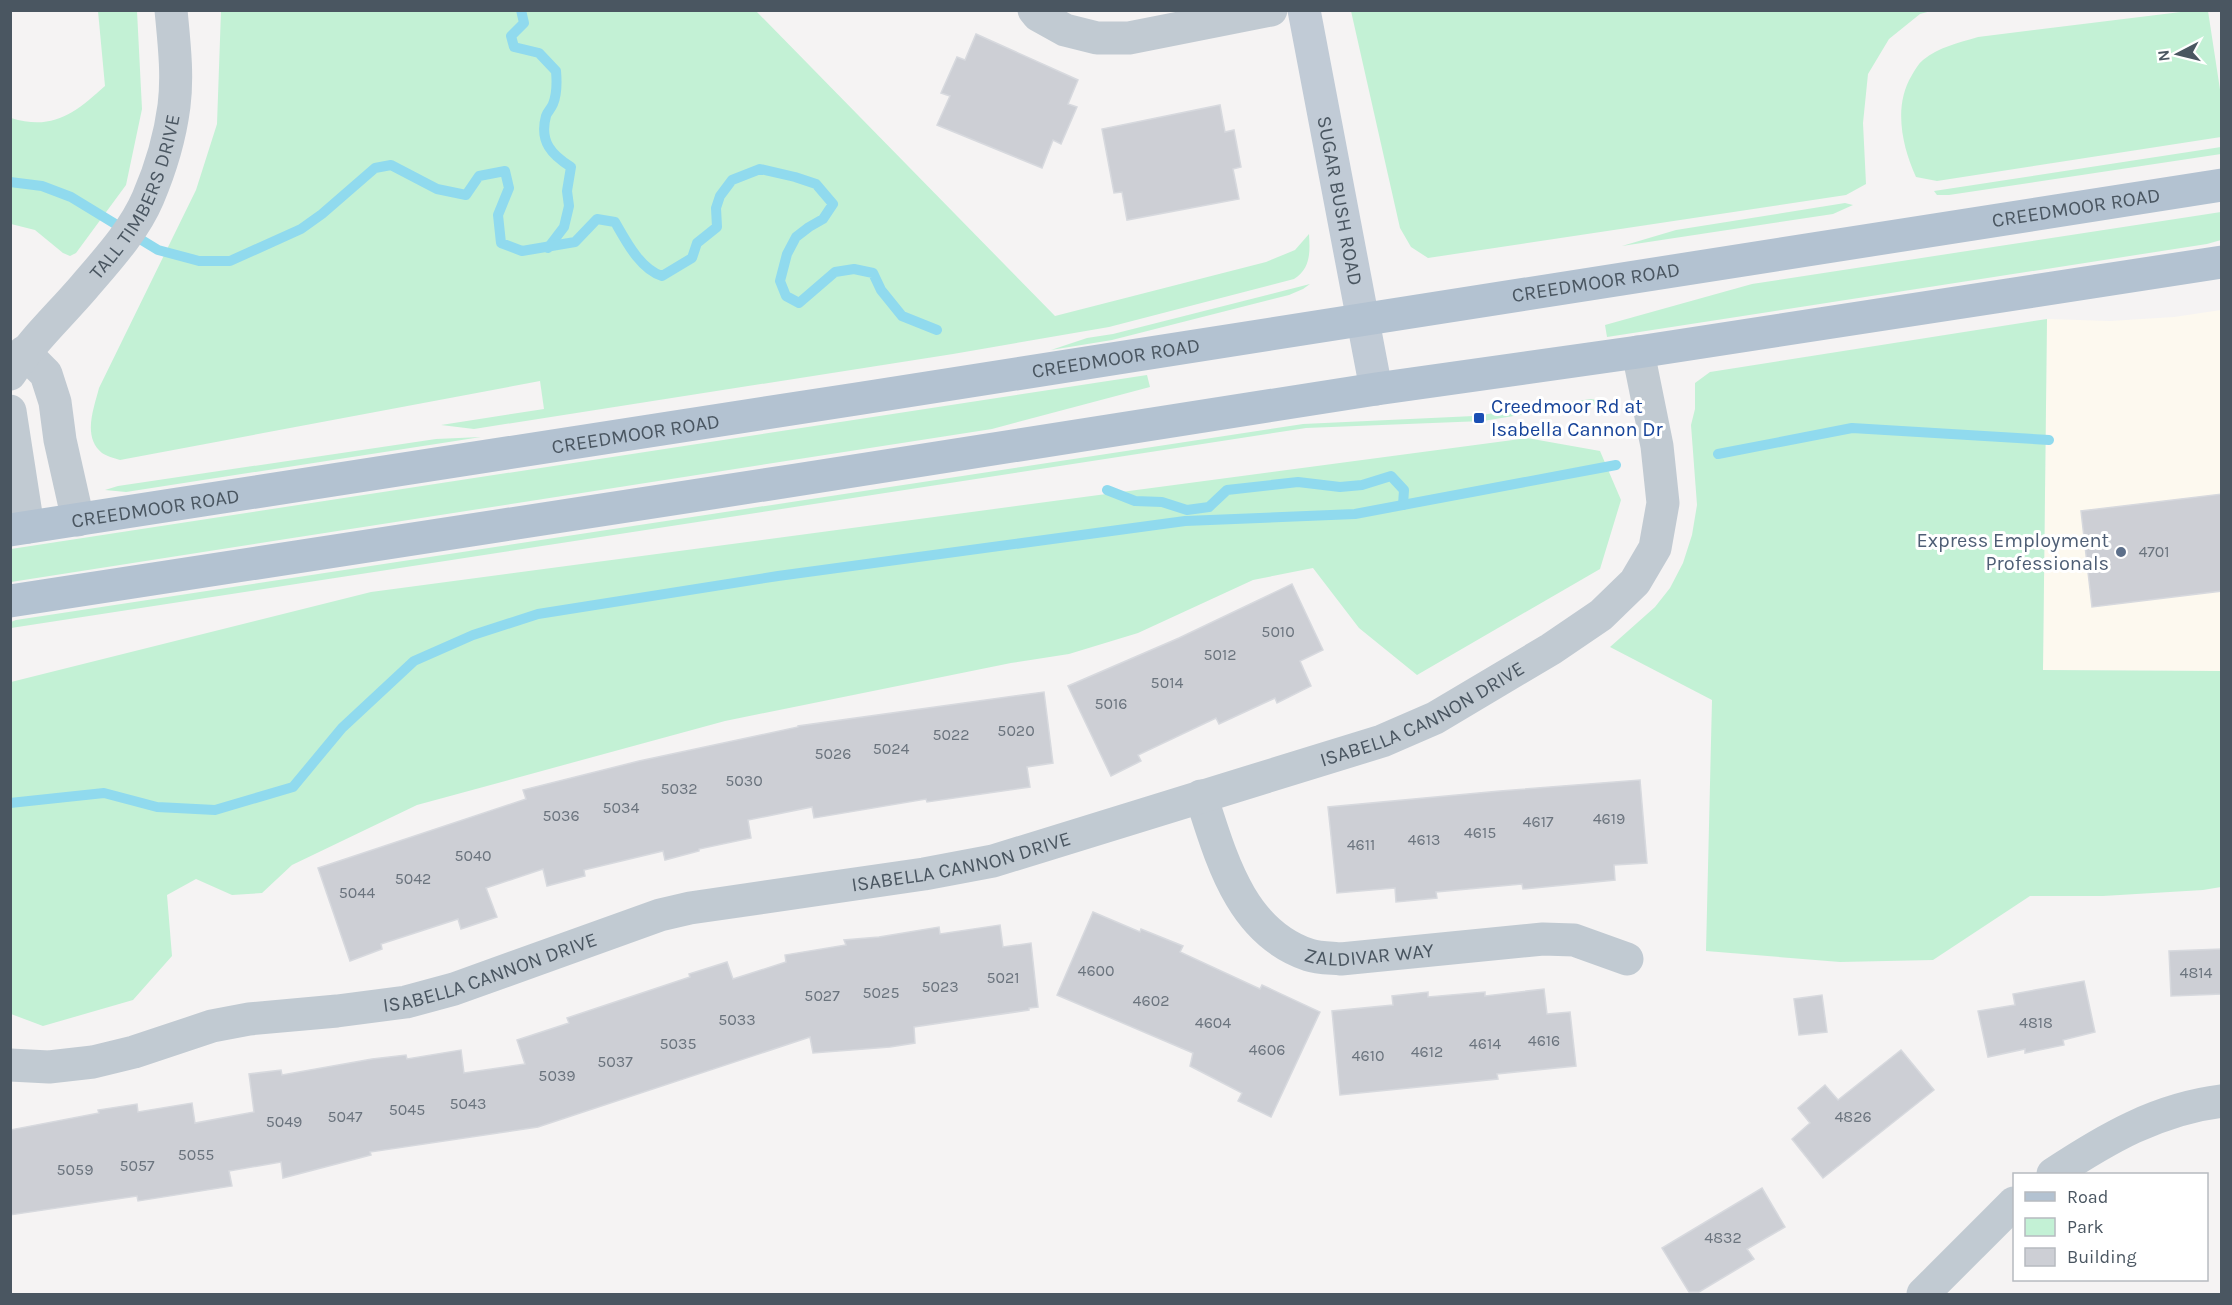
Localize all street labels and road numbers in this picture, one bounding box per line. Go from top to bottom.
street label: TALL TIMBERS DRIVE [84,112,184,284]
street label: SUGAR BUSH ROAD [1313,114,1368,287]
street label: CREEDMOOR ROAD [1990,183,2162,232]
street label: CREEDMOOR ROAD [1510,257,1681,307]
street label: CREEDMOOR ROAD [1030,333,1201,383]
street label: CREEDMOOR ROAD [550,409,721,458]
street label: CREEDMOOR ROAD [70,484,241,532]
street label: ISABELLA CANNON DRIVE [1317,656,1528,771]
street label: ISABELLA CANNON DRIVE [850,826,1073,896]
street label: ISABELLA CANNON DRIVE [381,927,600,1016]
street label: ZALDIVAR WAY [1302,938,1435,971]

